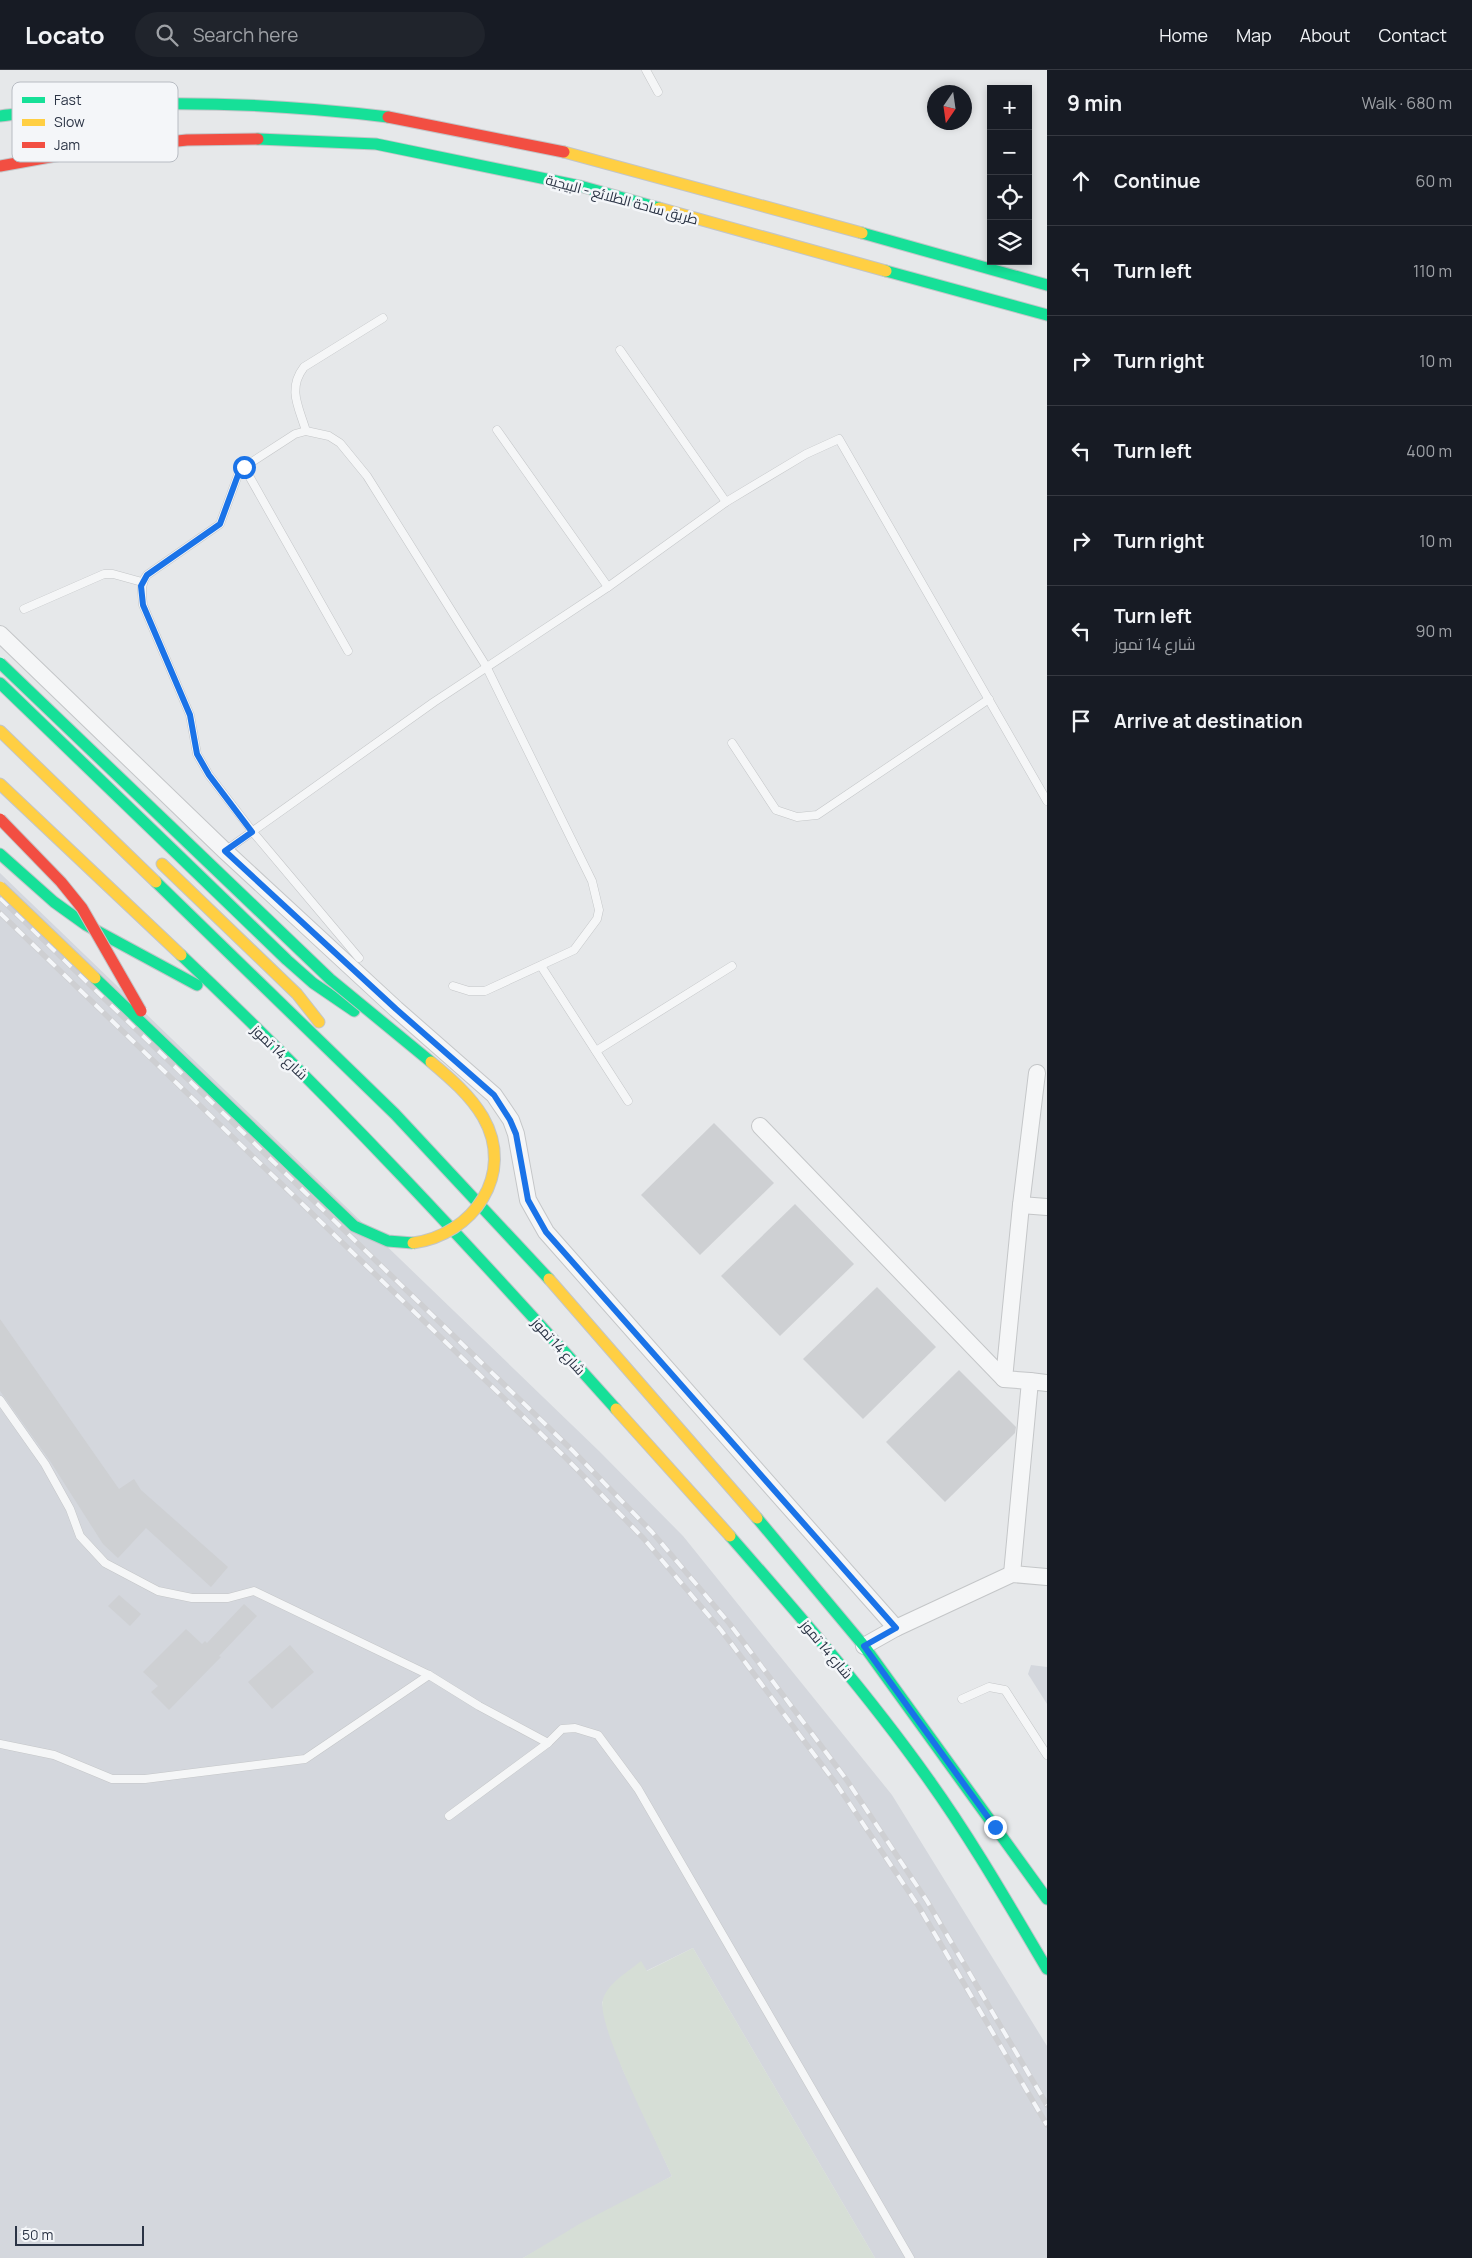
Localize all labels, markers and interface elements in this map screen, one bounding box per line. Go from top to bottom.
search box [135,12,485,57]
text: Locato [25,18,105,51]
icon: search [153,21,181,49]
text: Search here [193,22,298,48]
text: Home [1159,23,1208,47]
text: Map [1236,23,1272,47]
text: About [1300,23,1350,47]
text: Contact [1378,23,1447,47]
legend [12,82,178,162]
north arrow [927,85,972,130]
map controls [987,85,1032,265]
button: + [987,85,1032,130]
text: 9 min [1067,89,1122,117]
text: Fast [54,90,82,109]
text: Walk · 680 m [1361,92,1452,114]
text: Slow [54,112,85,131]
button: − [987,130,1032,175]
text: Jam [54,135,80,154]
icon: ahead [1067,167,1095,195]
text: Continue [1114,168,1200,194]
street label: طريق ساحة الطلائع - البيجية [544,169,700,229]
text: 60 m [1416,170,1452,192]
button: locate [987,175,1032,220]
button: layers [987,220,1032,265]
icon: left [1067,257,1095,285]
text: Turn left [1114,258,1192,284]
text: 110 m [1413,260,1452,282]
icon: right [1067,347,1095,375]
text: Turn right [1114,348,1204,374]
text: 10 m [1419,350,1452,372]
icon: left [1067,437,1095,465]
text: Turn left [1114,438,1192,464]
text: 400 m [1406,440,1452,462]
route start [233,456,256,479]
icon: right [1067,527,1095,555]
text: Turn right [1114,528,1204,554]
text: 10 m [1419,530,1452,552]
text: Turn left [1114,603,1192,629]
icon: left [1067,617,1095,645]
text: 90 m [1416,620,1452,642]
text: شارع 14 تموز [1114,633,1196,655]
icon: arrive [1067,707,1095,735]
text: Arrive at destination [1114,708,1303,734]
street label: شارع 14 تموز [247,1020,312,1084]
street label: شارع 14 تموز [527,1312,590,1379]
street label: شارع 14 تموز [796,1615,857,1682]
route end [984,1816,1007,1839]
scale bar [15,2223,144,2246]
text: 50 m [22,2225,53,2244]

